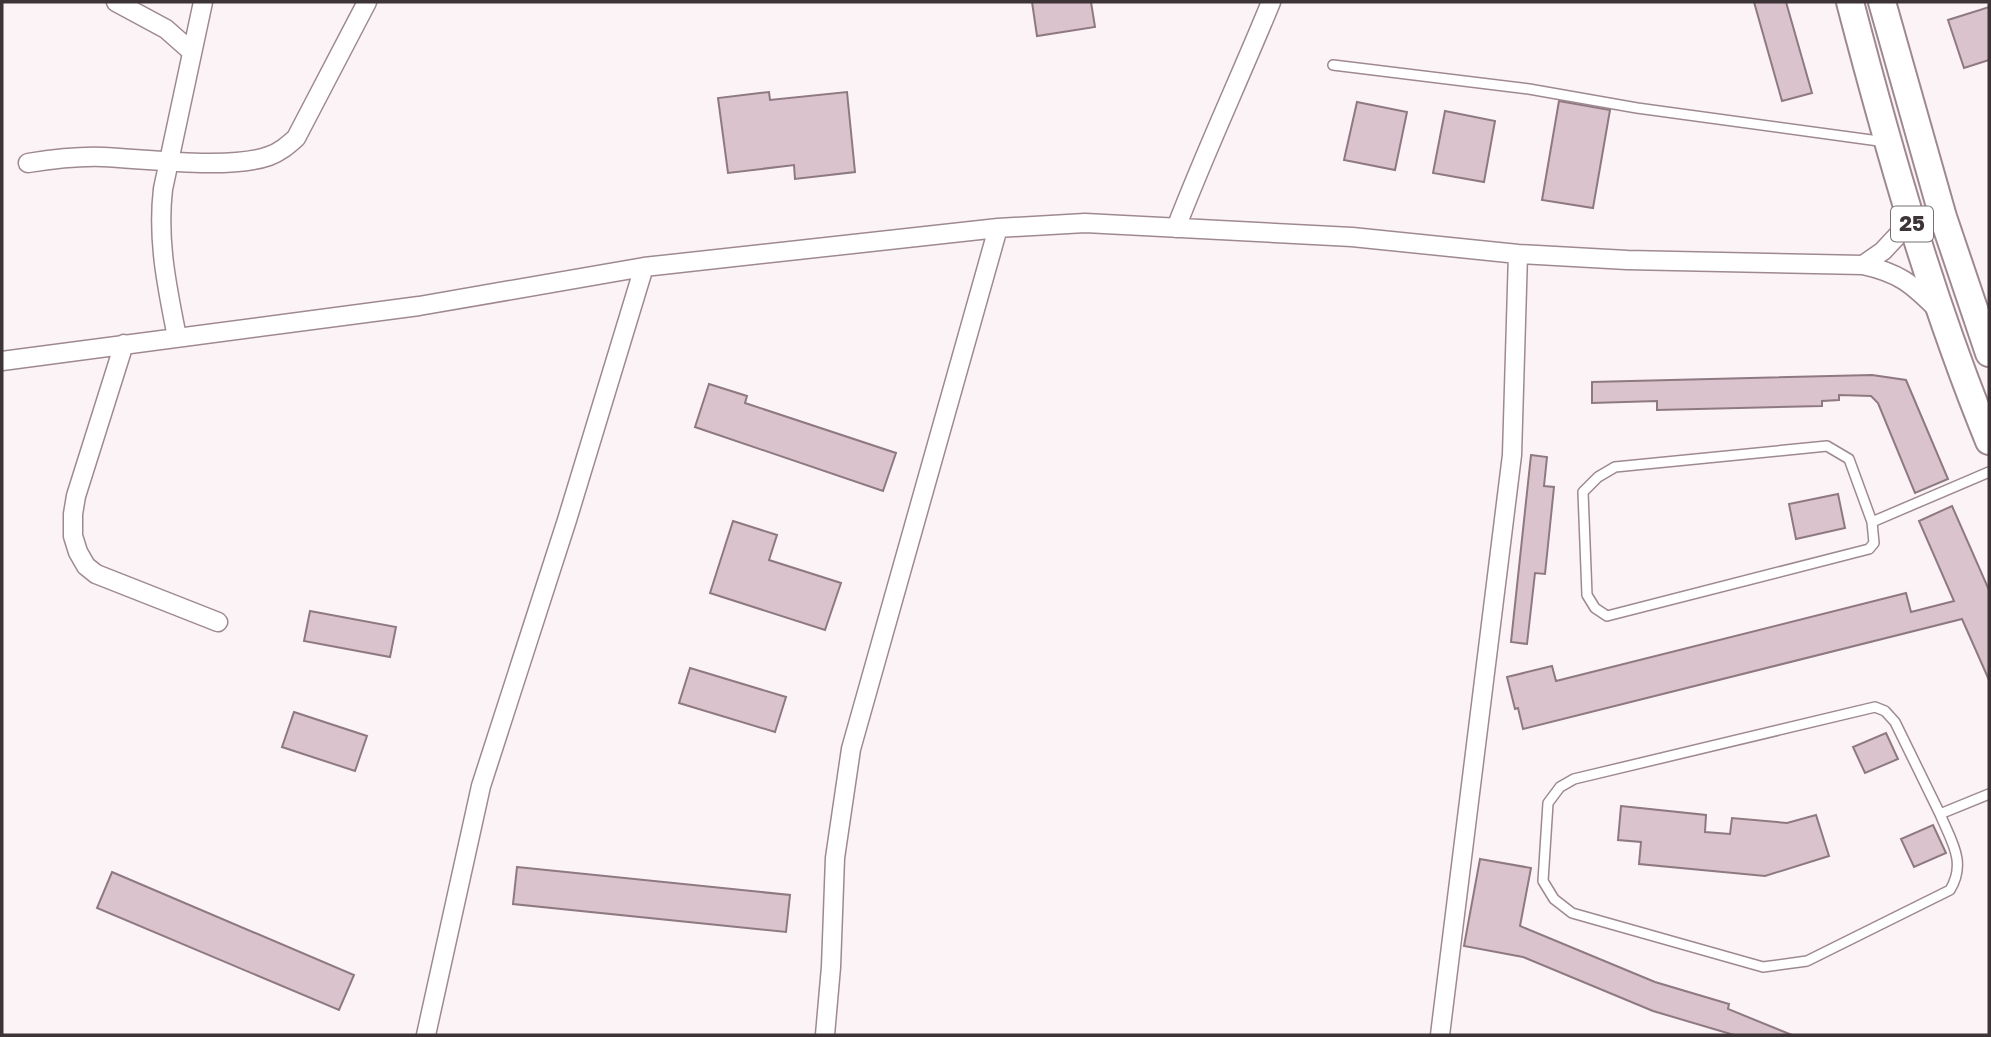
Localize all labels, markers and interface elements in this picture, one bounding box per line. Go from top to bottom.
road number: 25 [1891,206,1933,242]

